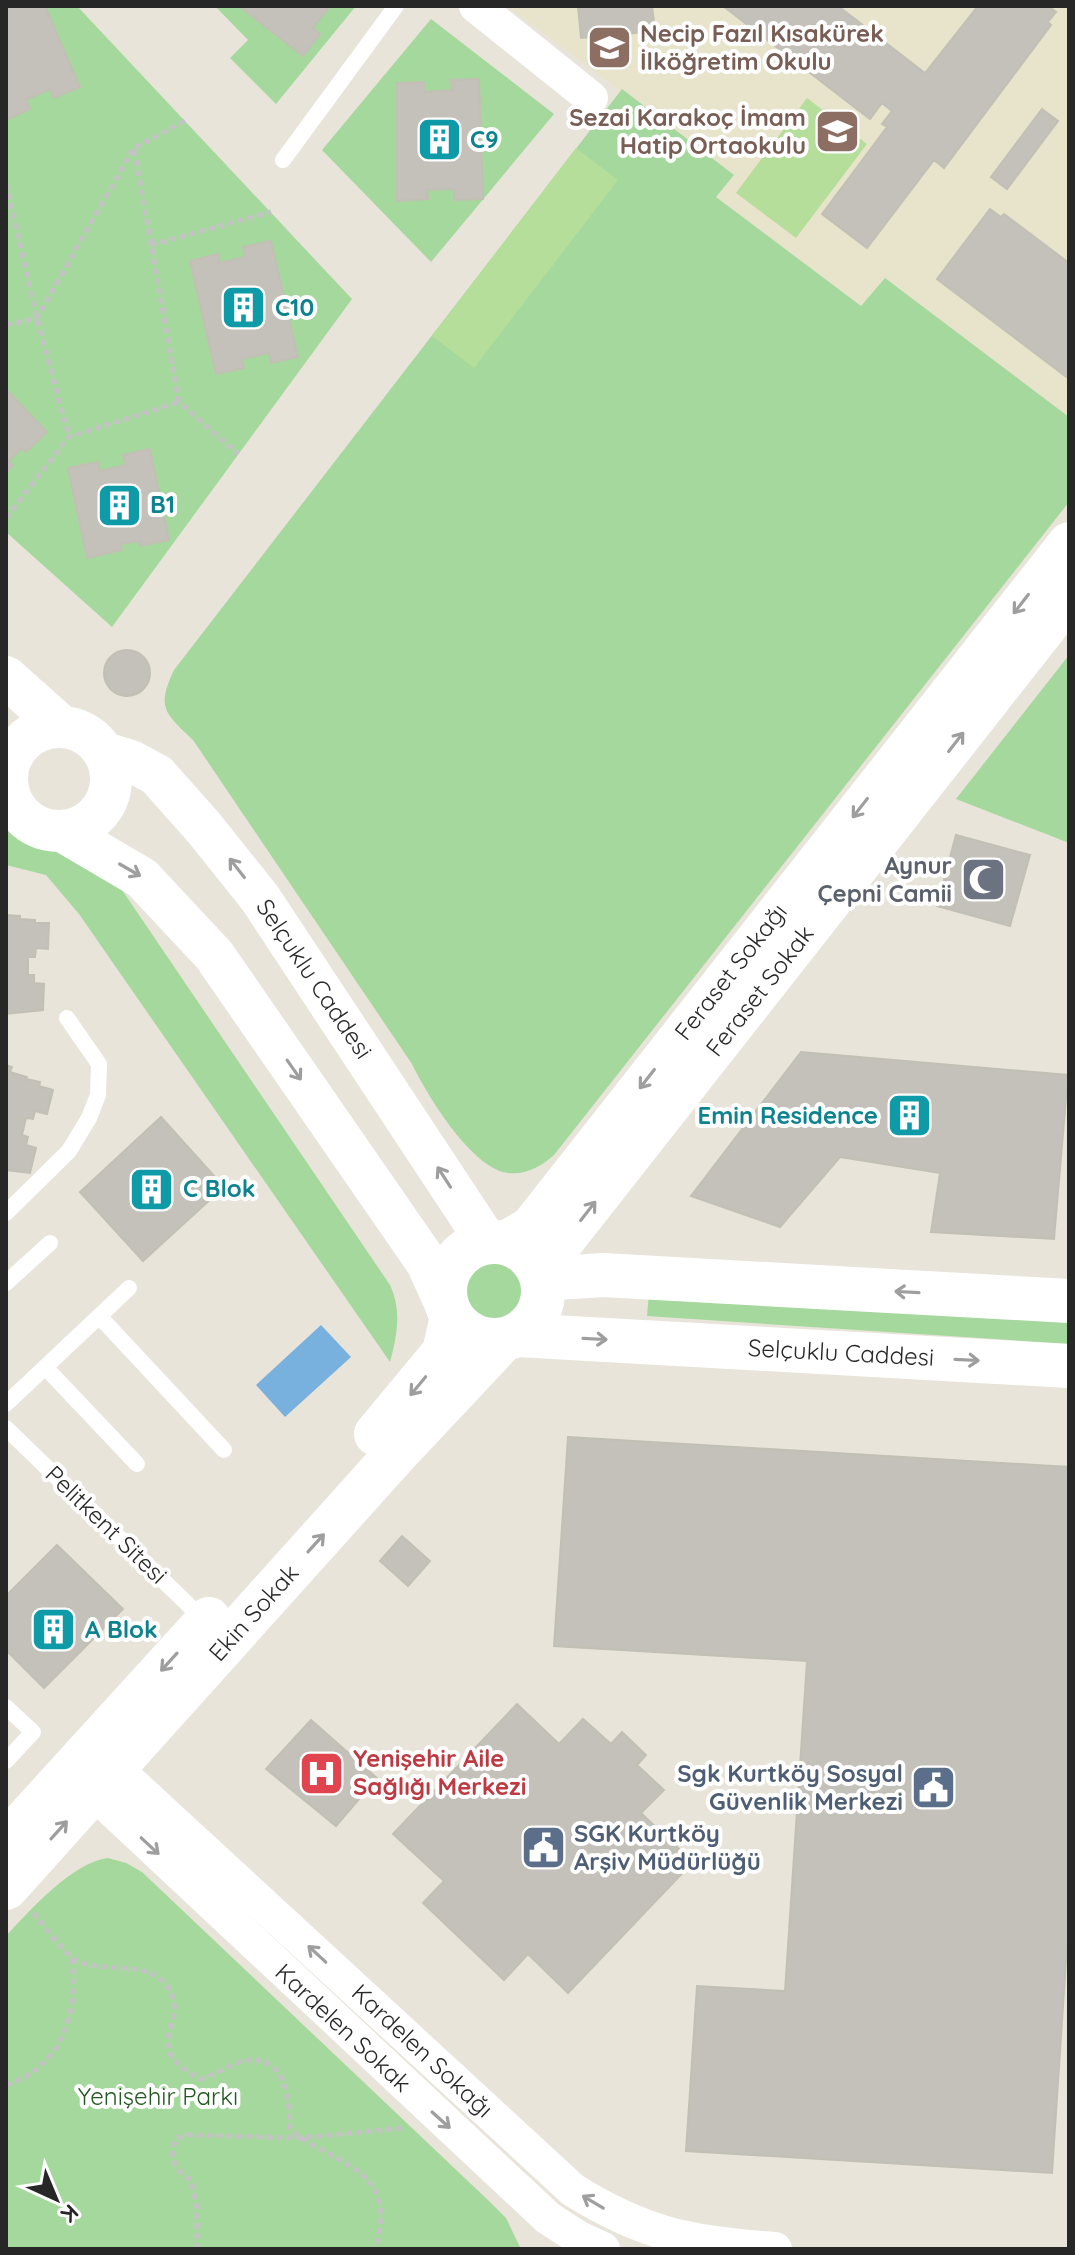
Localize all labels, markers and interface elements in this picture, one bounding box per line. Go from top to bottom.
place label: Necip Fazıl Kısakürek İlköğretim Okulu [640,18,884,76]
school or university icon: Necip Fazıl Kısakürek İlköğretim Okulu [585,24,633,72]
place label: Sezai Karakoç İmam Hatip Ortaokulu [569,102,806,160]
school or university icon: Sezai Karakoç İmam Hatip Ortaokulu [813,108,861,156]
building icon: C9 [415,116,463,164]
place label: C9 [470,124,499,154]
building icon: C10 [220,284,268,332]
place label: C10 [275,292,314,322]
building icon: B1 [95,481,143,529]
place label: B1 [150,489,175,519]
one-way arrow [1012,593,1029,614]
one-way arrow [947,732,964,753]
one-way arrow [851,797,868,818]
place label: Aynur Çepni Camii [817,850,952,908]
mosque icon: Aynur Çepni Camii [959,856,1007,904]
one-way arrow [228,858,245,879]
one-way arrow [118,863,141,879]
street label: Selçuklu Caddesi [250,893,379,1064]
street label: Feraset Sokağı [668,897,793,1046]
street label: Feraset Sokak [699,919,820,1062]
one-way arrow [286,1059,302,1081]
one-way arrow [639,1068,656,1089]
building icon: Emin Residence [885,1092,933,1140]
place label: Emin Residence [698,1100,878,1130]
building icon: C Blok [128,1165,176,1213]
one-way arrow [436,1166,452,1189]
place label: C Blok [183,1173,255,1203]
one-way arrow [579,1201,596,1222]
one-way arrow [894,1284,921,1299]
one-way arrow [581,1332,608,1347]
street label: Selçuklu Caddesi [747,1332,935,1372]
one-way arrow [953,1353,980,1368]
one-way arrow [409,1375,427,1395]
street label: Pelitkent Sitesi [40,1459,174,1590]
one-way arrow [307,1534,325,1554]
street label: Ekin Sokak [202,1558,305,1667]
building icon: A Blok [30,1606,78,1654]
place label: A Blok [85,1614,158,1644]
one-way arrow [161,1652,179,1672]
place label: Yenişehir Aile Sağlığı Merkezi [353,1743,526,1801]
hospital icon: Yenişehir Aile Sağlığı Merkezi [298,1749,346,1797]
place label: Sgk Kurtköy Sosyal Güvenlik Merkezi [677,1758,903,1816]
public building icon: Sgk Kurtköy Sosyal Güvenlik Merkezi [910,1764,958,1812]
place label: SGK Kurtköy Arşiv Müdürlüğü [574,1818,761,1876]
one-way arrow [49,1820,68,1840]
public building icon: SGK Kurtköy Arşiv Müdürlüğü [519,1824,567,1872]
one-way arrow [140,1836,160,1855]
one-way arrow [307,1945,327,1963]
street label: Kardelen Sokak [269,1957,418,2098]
street label: Kardelen Sokağı [346,1977,500,2123]
park label: Yenişehir Parkı [78,2081,238,2111]
one-way arrow [430,2110,451,2129]
north arrow [16,2159,96,2239]
one-way arrow [582,2194,605,2210]
text: K [55,2198,85,2228]

